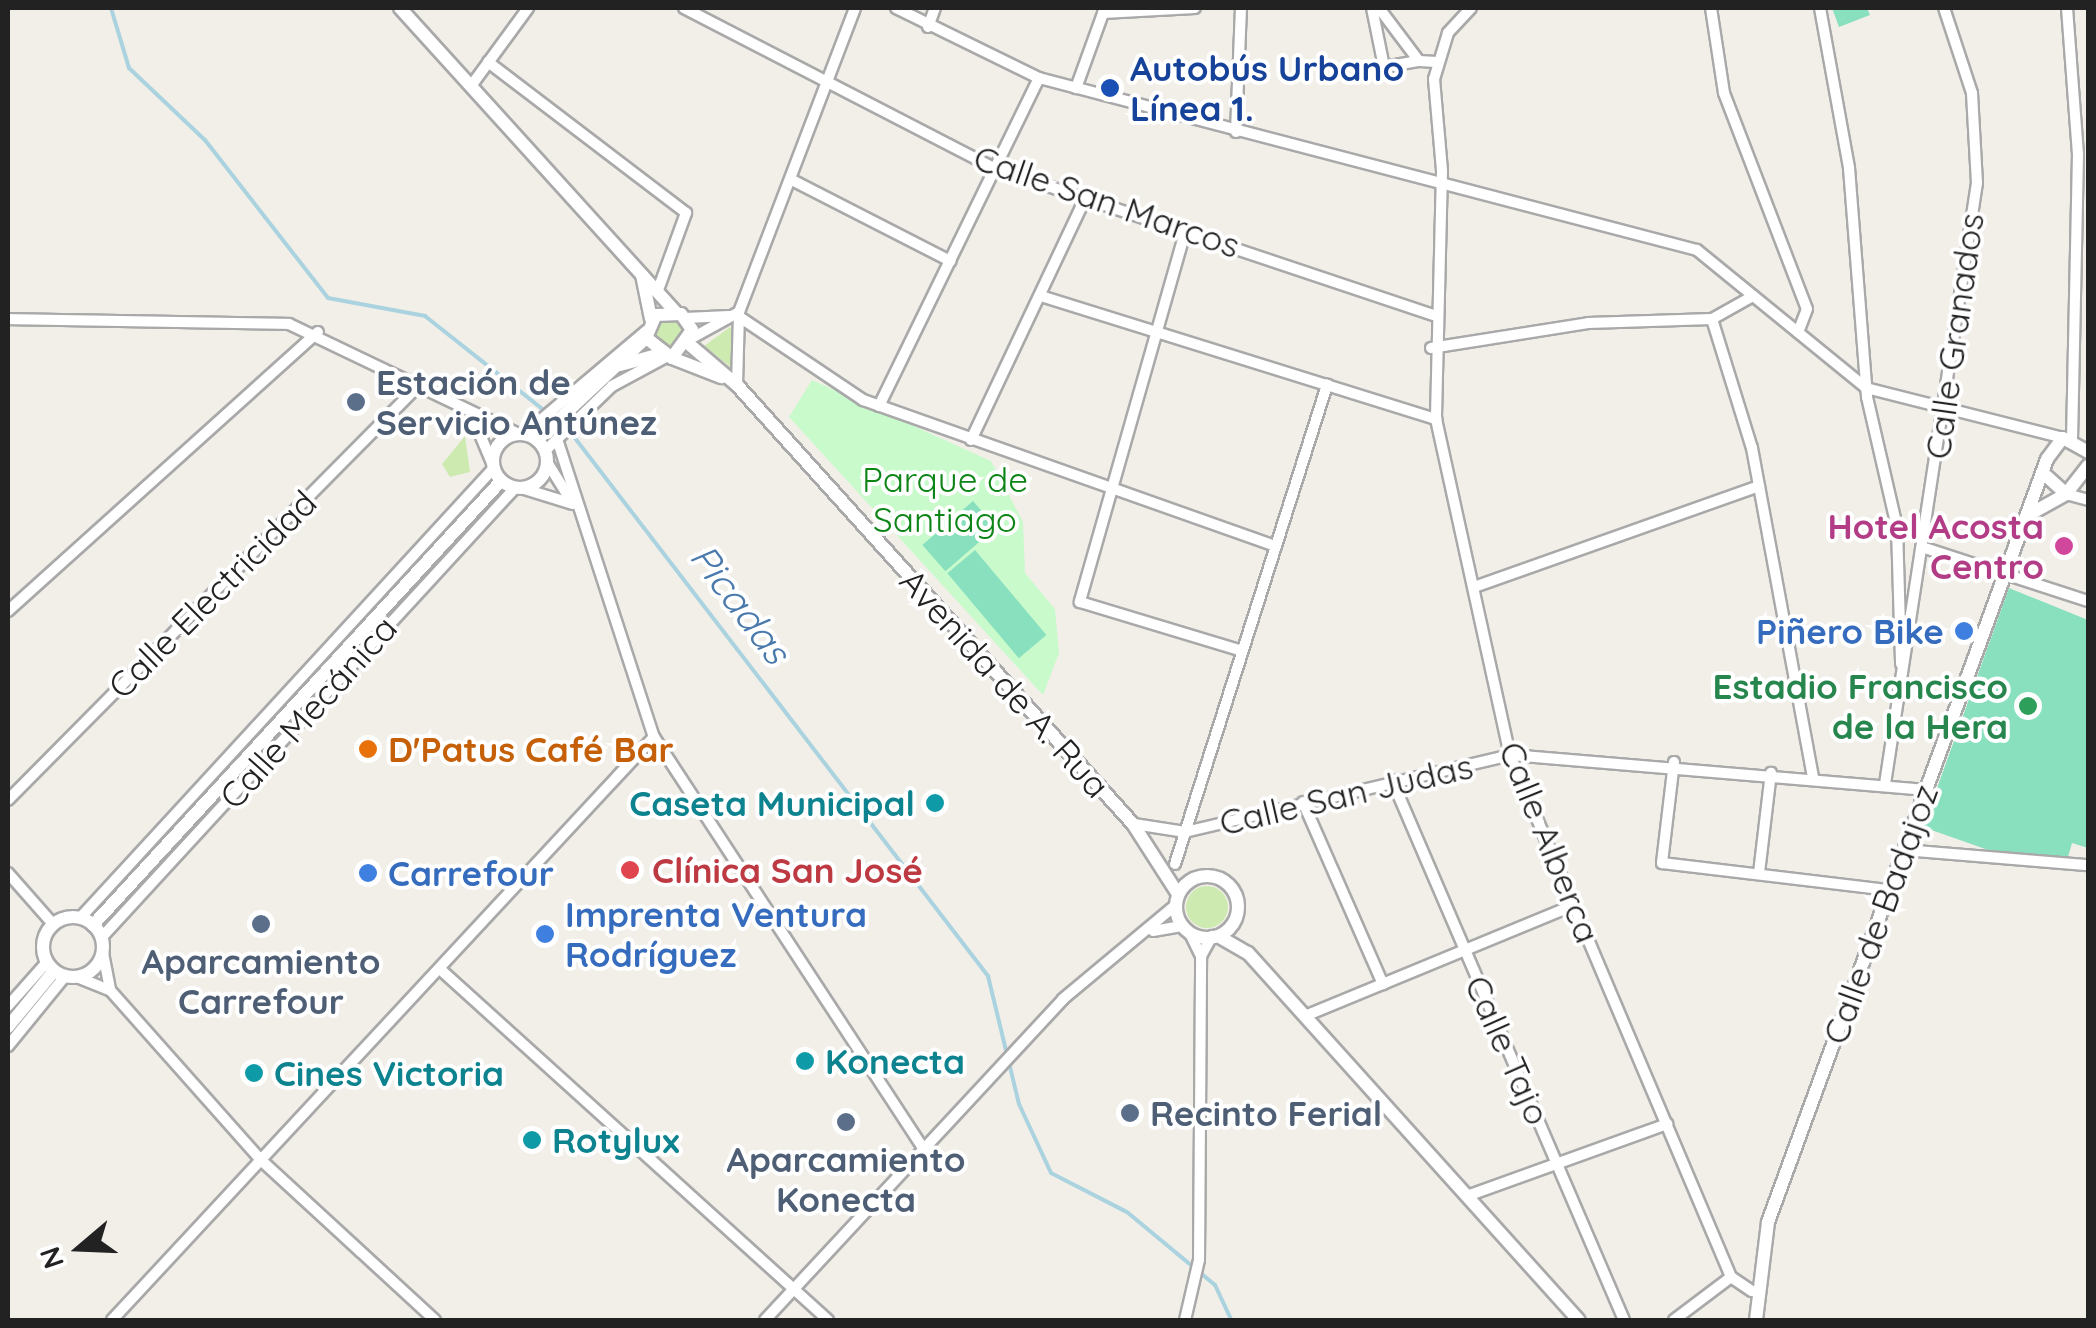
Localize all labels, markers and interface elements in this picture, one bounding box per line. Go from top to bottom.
place label: Autobús Urbano Línea 1. [1130,47,1404,129]
marker: Autobús Urbano Línea 1. [1099,77,1121,99]
street label: Calle San Marcos [969,136,1245,266]
street label: Calle Granados [1916,210,1992,462]
place label: Estación de Servicio Antúnez [376,361,657,443]
marker: Estación de Servicio Antúnez [345,391,367,413]
park label: Parque de Santiago [862,458,1028,540]
street label: Calle Electricidad [99,481,325,707]
place label: Hotel Acosta Centro [1827,505,2044,587]
water label: Picadas [680,535,800,673]
marker: Hotel Acosta Centro [2053,535,2075,557]
street label: Avenida de A. Rua [891,560,1119,806]
street label: Calle Mecánica [211,607,405,817]
place label: Piñero Bike [1756,610,1944,652]
marker: Piñero Bike [1953,620,1975,642]
place label: Estadio Francisco de la Hera [1713,665,2008,747]
marker: Estadio Francisco de la Hera [2017,695,2039,717]
place label: D'Patus Café Bar [388,728,674,770]
street label: Calle Alberca [1491,735,1609,949]
marker: D'Patus Café Bar [357,738,379,760]
street label: Calle San Judas [1215,744,1477,844]
street label: Calle de Badajoz [1814,779,1946,1049]
place label: Caseta Municipal [629,782,915,824]
marker: Caseta Municipal [924,792,946,814]
place label: Clínica San José [652,849,923,891]
place label: Carrefour [388,852,554,894]
marker: Clínica San José [617,857,643,883]
marker: Carrefour [357,862,379,884]
place label: Imprenta Ventura Rodríguez [565,893,867,975]
marker: Aparcamiento Carrefour [250,913,272,935]
marker: Imprenta Ventura Rodríguez [534,923,556,945]
place label: Aparcamiento Carrefour [142,940,380,1022]
street label: Calle Tajo [1457,969,1559,1131]
place label: Konecta [825,1040,965,1082]
marker: Konecta [794,1050,816,1072]
place label: Cines Victoria [274,1052,504,1094]
marker: Cines Victoria [243,1062,265,1084]
place label: Recinto Ferial [1150,1092,1382,1134]
marker: Recinto Ferial [1119,1102,1141,1124]
marker: Aparcamiento Konecta [835,1111,857,1133]
place label: Rotylux [552,1119,679,1161]
marker: Rotylux [521,1129,543,1151]
place label: Aparcamiento Konecta [727,1138,965,1220]
north arrow [30,1198,130,1298]
text: N [31,1242,71,1273]

